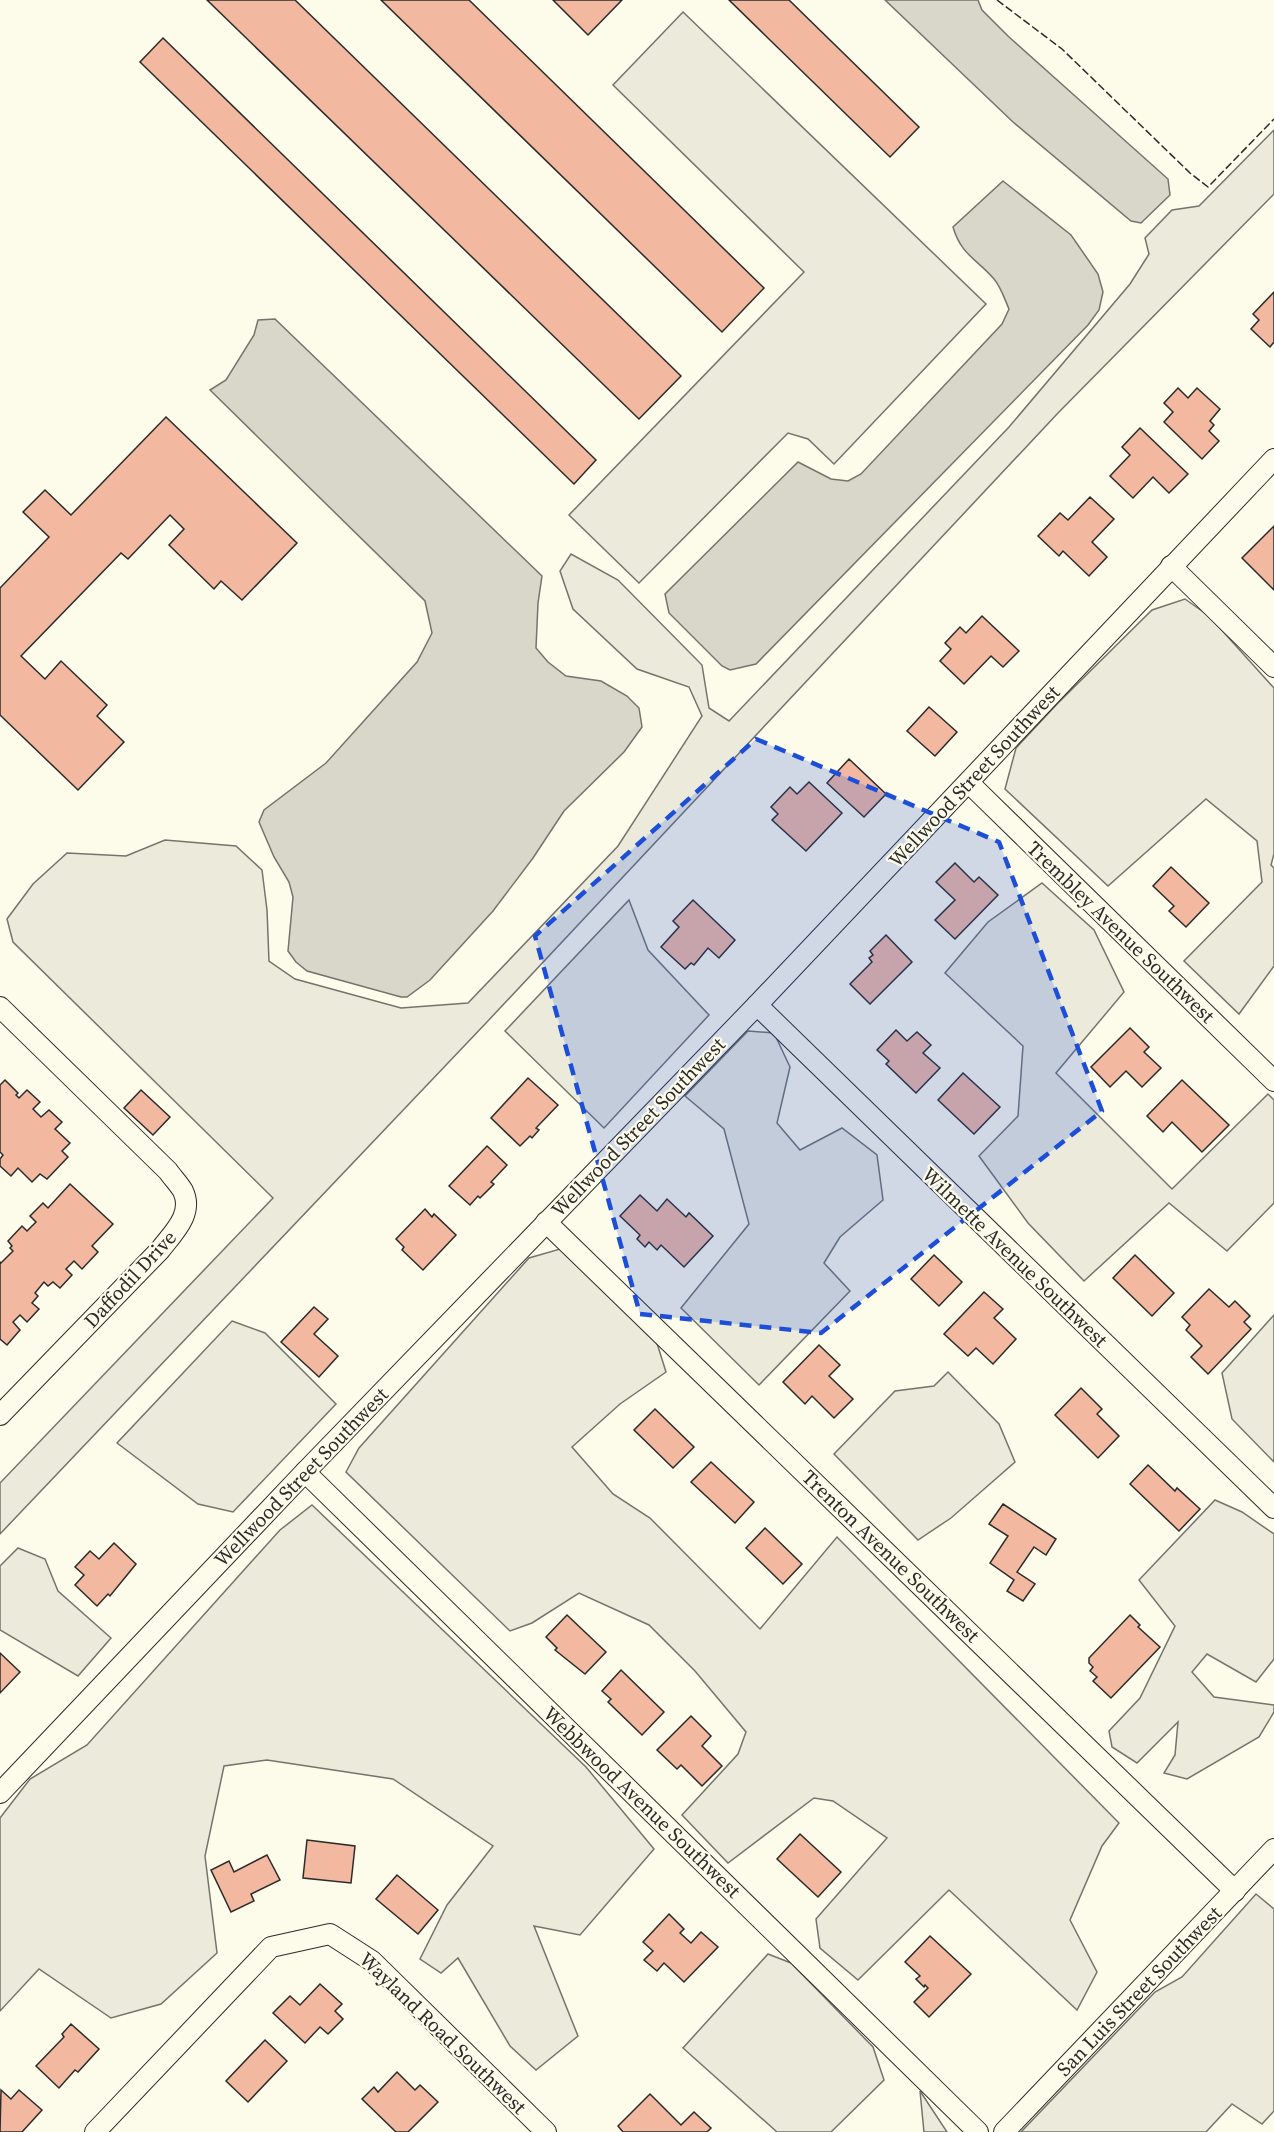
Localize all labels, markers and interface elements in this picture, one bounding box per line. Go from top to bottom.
street label: Wellwood Street Southwest [882,678,1066,873]
street label: Trembley Avenue Southwest [1021,835,1221,1030]
street label: Wellwood Street Southwest [545,1031,732,1223]
street label: Wilmette Avenue Southwest [916,1161,1114,1354]
street label: Daffodil Drive [77,1224,183,1334]
street label: Wellwood Street Southwest [208,1381,395,1573]
street label: Trenton Avenue Southwest [796,1463,986,1649]
street label: Webbwood Avenue Southwest [537,1700,747,1904]
street label: San Luis Street Southwest [1050,1899,1228,2082]
street label: Wayland Road Southwest [353,1946,533,2121]

